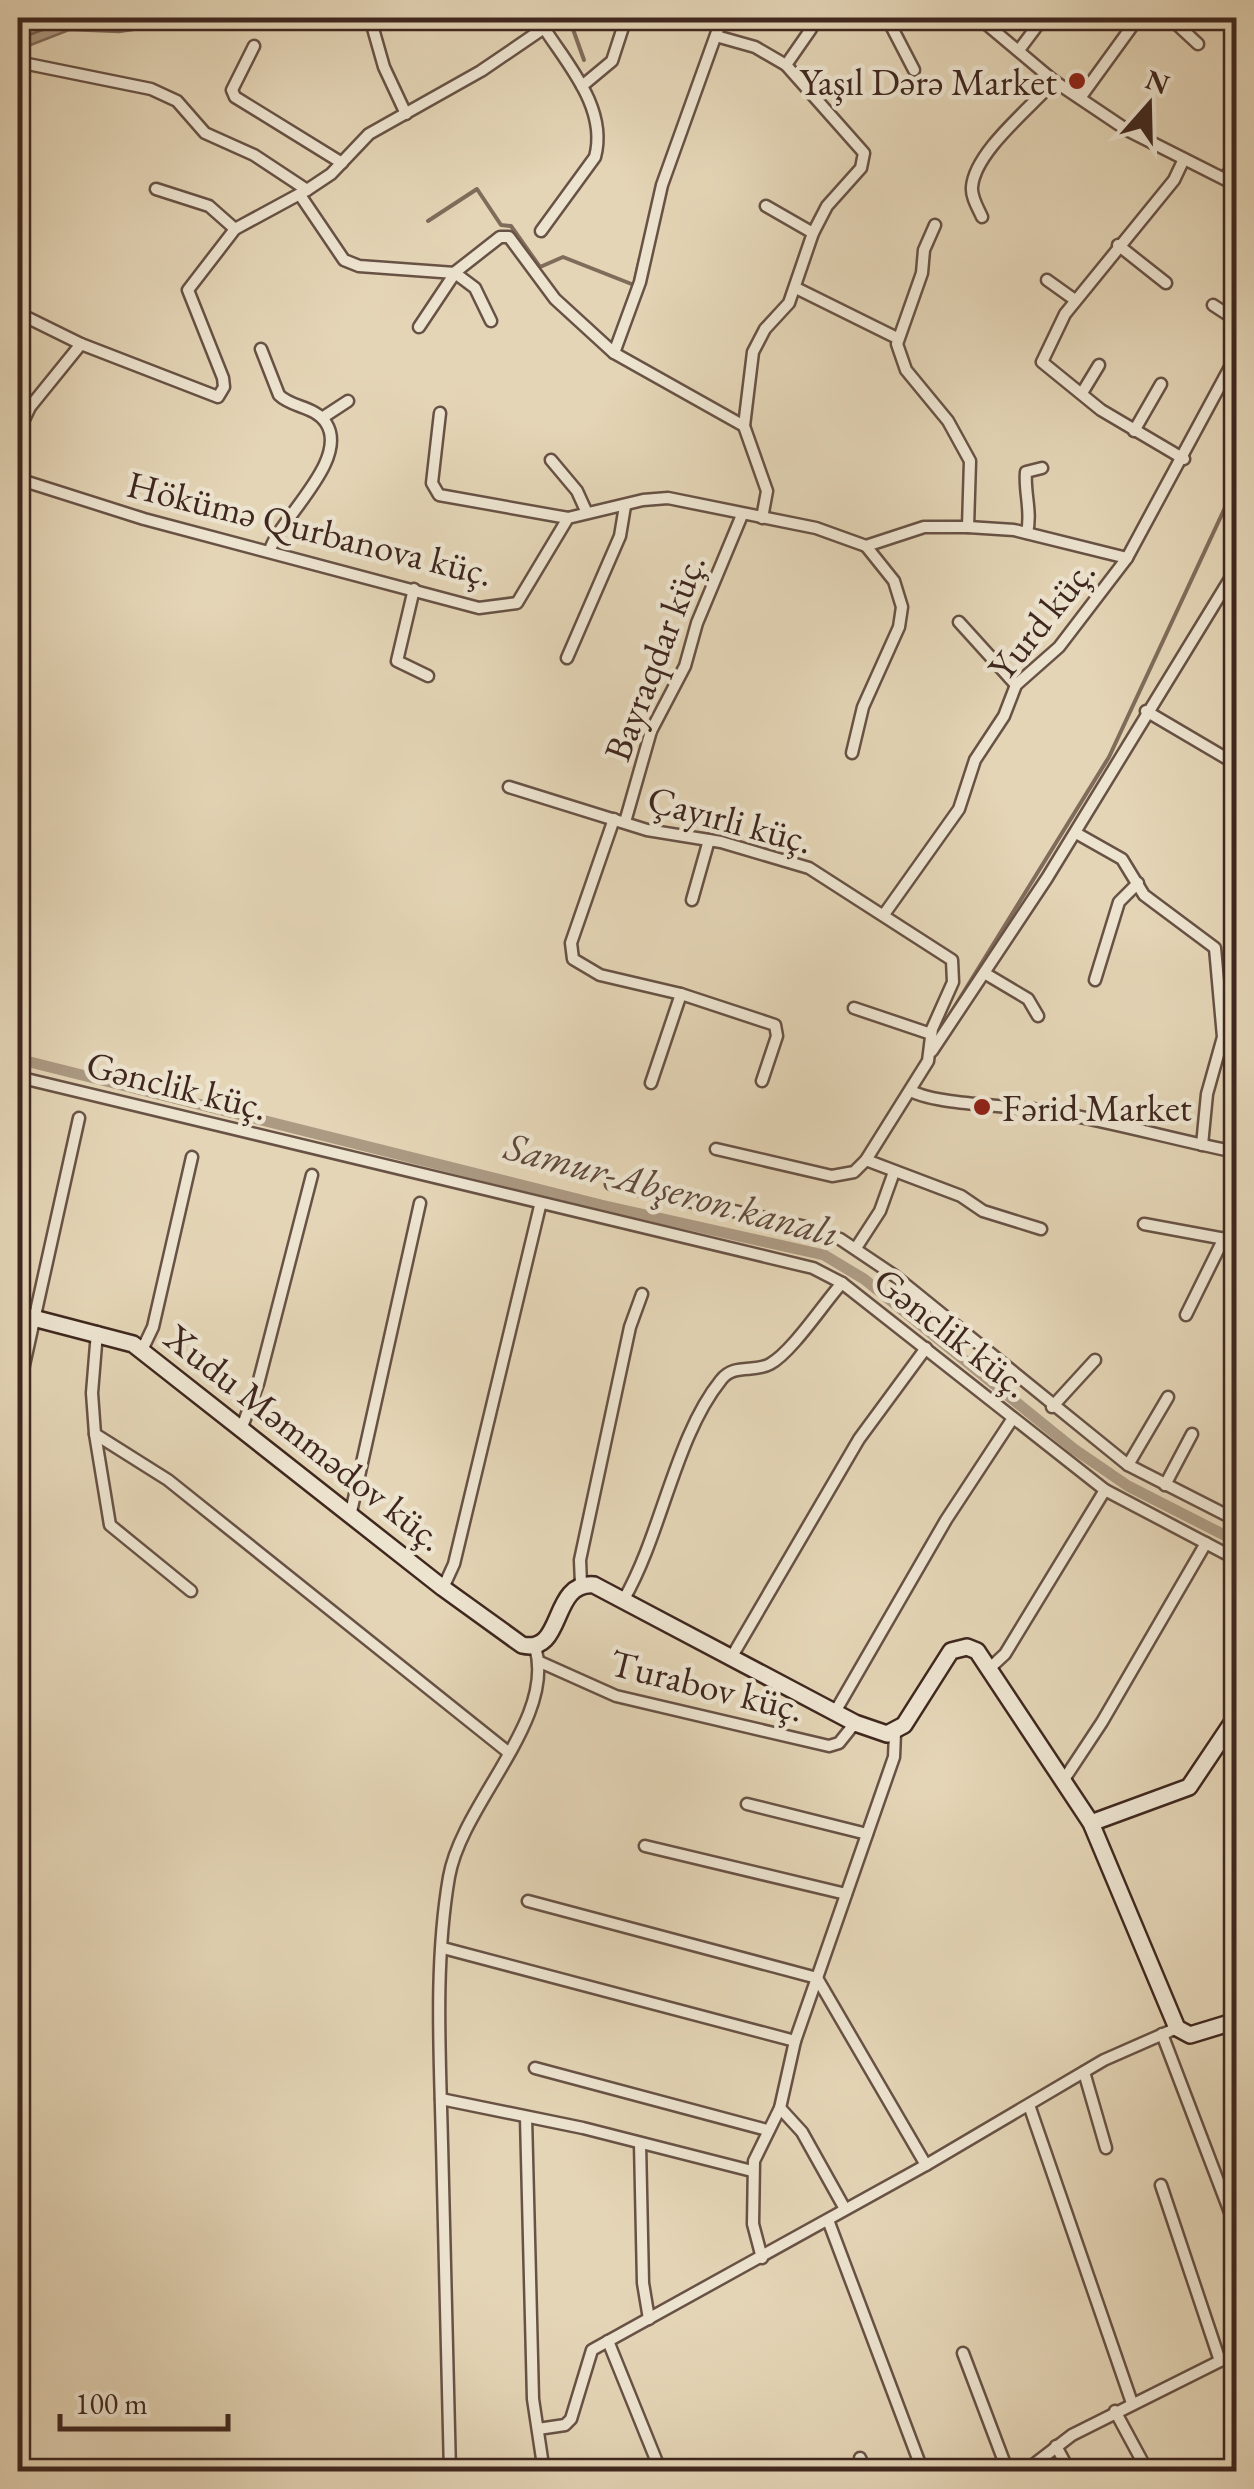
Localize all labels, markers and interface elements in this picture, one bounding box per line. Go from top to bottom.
north arrow [1099,55,1199,155]
place label: Yaşıl Dərə Market [800,57,1057,106]
text: N [1141,61,1175,102]
marker: Yaşıl Dərə Market [1066,70,1088,92]
street label: Hökümə Qurbanova küç. [122,459,498,597]
street label: Bayraqdar küç. [592,546,716,768]
street label: Yurd küç. [977,548,1105,690]
street label: Çayırli küç. [642,774,818,864]
street label: Gənclik küç. [82,1039,272,1131]
place label: Fərid Market [1002,1083,1192,1132]
marker: Fərid Market [971,1096,993,1118]
water label: Samur-Abşeron kanalı [499,1119,845,1259]
street label: Gənclik küç. [864,1256,1040,1408]
street label: Xudu Məmmədov küç. [154,1312,455,1562]
street label: Turabov küç. [605,1637,809,1733]
scale bar [60,2369,228,2431]
text: 100 m [75,2384,148,2423]

